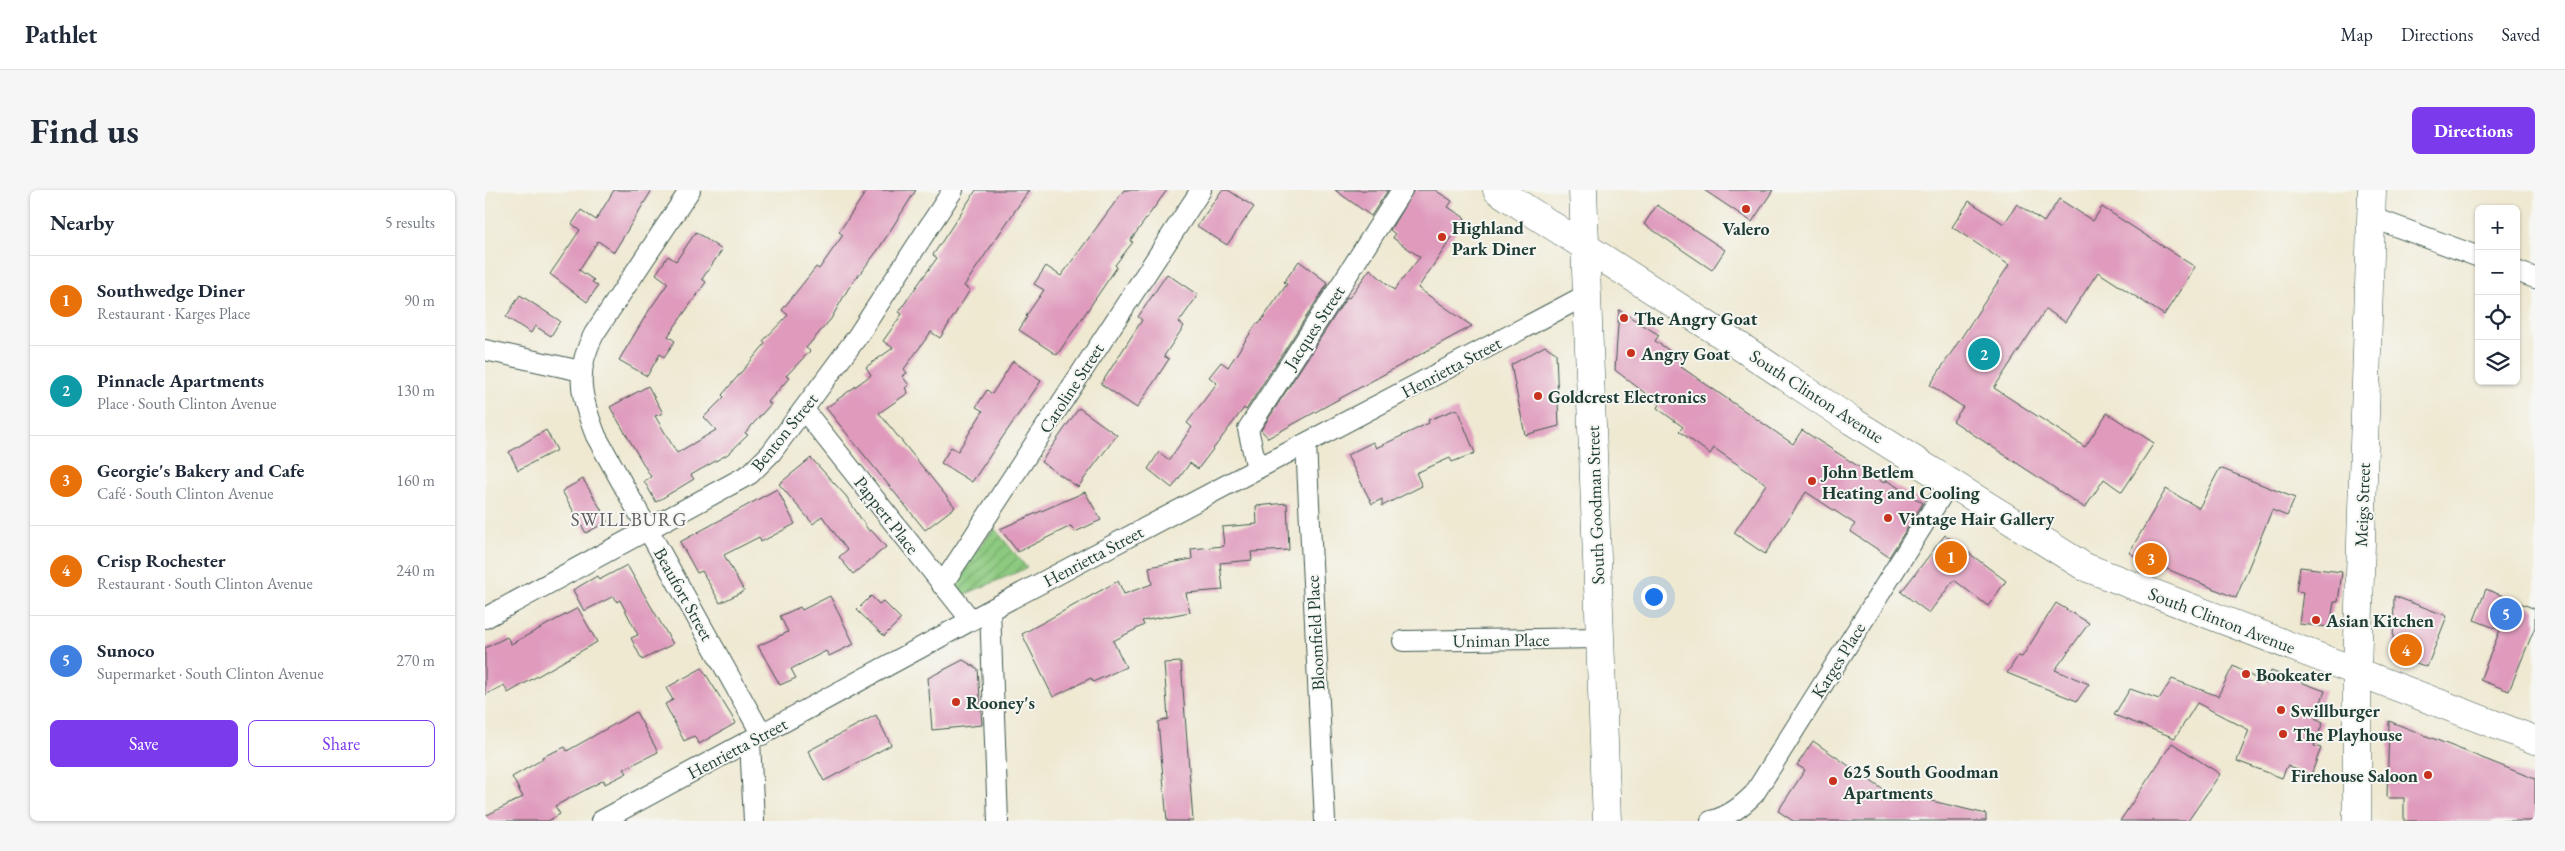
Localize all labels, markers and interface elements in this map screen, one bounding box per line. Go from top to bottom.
text: Pathlet [25,19,97,50]
text: Map [2341,23,2373,46]
text: Directions [2401,23,2473,46]
text: Saved [2501,23,2540,46]
button: Directions [2412,107,2535,154]
text: Find us [30,108,139,153]
marker: Valero [1740,203,1752,215]
map controls [2475,205,2520,385]
button: + [2475,205,2520,250]
text: Nearby [50,209,114,236]
text: 5 results [385,212,435,233]
place label: Highland Park Diner [1452,216,1537,260]
place label: Valero [1722,217,1770,240]
marker: Highland Park Diner [1436,231,1448,243]
button: − [2475,250,2520,295]
text: Southwedge Diner [97,278,245,303]
street label: Jacques Street [1277,281,1350,375]
text: 1 [62,290,70,311]
text: 90 m [404,290,435,311]
button: locate [2475,295,2520,340]
text: Restaurant · Karges Place [97,303,250,324]
place label: The Angry Goat [1634,307,1758,330]
marker: The Angry Goat [1618,312,1630,324]
street label: Henrietta Street [1397,331,1505,403]
pin: 2 [1968,335,2000,373]
street label: Caroline Street [1033,338,1109,437]
button: layers [2475,340,2520,385]
place label: Angry Goat [1640,342,1730,365]
street label: South Clinton Avenue [1745,344,1889,448]
marker: Angry Goat [1625,347,1637,359]
text: Pinnacle Apartments [97,368,264,393]
text: 2 [62,380,70,401]
text: 130 m [396,380,435,401]
place label: Goldcrest Electronics [1548,385,1706,408]
street label: Benton Street [745,388,823,476]
marker: Goldcrest Electronics [1532,390,1544,402]
text: Place · South Clinton Avenue [97,393,276,414]
street label: South Goodman Street [1581,425,1609,585]
text: Georgie's Bakery and Cafe [97,458,304,483]
place label: John Betlem Heating and Cooling [1820,460,1981,504]
street label: Meigs Street [2349,462,2375,547]
text: 3 [62,470,70,491]
text: 160 m [396,470,435,491]
street label: Pappert Place [849,471,925,559]
marker: John Betlem Heating and Cooling [1806,475,1818,487]
text: Café · South Clinton Avenue [97,483,274,504]
district label: SWILLBURG [571,507,687,532]
place label: Vintage Hair Gallery [1898,507,2055,530]
marker: Vintage Hair Gallery [1882,512,1894,524]
street label: Henrietta Street [1039,520,1147,592]
pin: 1 [1935,538,1967,576]
pin: 3 [2135,540,2167,578]
street label: Beaufort Street [649,543,719,645]
text: Crisp Rochester [97,548,226,573]
text: 4 [62,560,70,581]
text: 240 m [396,560,435,581]
text: Restaurant · South Clinton Avenue [97,573,313,594]
street label: Bloomfield Place [1300,575,1330,691]
street label: South Clinton Avenue [2145,581,2299,659]
your location [1641,584,1667,610]
pin: 5 [2490,595,2522,633]
place label: Asian Kitchen [2325,609,2434,632]
marker: Asian Kitchen [2310,614,2322,626]
street label: Karges Place [1806,618,1870,702]
street label: Uniman Place [1452,628,1550,652]
pin: 4 [2390,631,2422,669]
text: Sunoco [97,638,154,663]
text: 5 [62,650,70,671]
text: 270 m [396,650,435,671]
text: Supermarket · South Clinton Avenue [97,663,324,684]
place label: Bookeater [2256,663,2332,686]
marker: Bookeater [2240,668,2252,680]
place label: Rooney's [966,691,1035,714]
marker: Rooney's [950,696,962,708]
place label: Swillburger [2291,699,2380,722]
marker: Swillburger [2275,704,2287,716]
street label: Henrietta Street [683,712,791,784]
button: Save [50,720,238,767]
button: Share [248,720,435,767]
place label: The Playhouse [2293,723,2403,746]
marker: The Playhouse [2277,728,2289,740]
place label: 625 South Goodman Apartments [1842,760,1999,804]
place label: Firehouse Saloon [2291,764,2418,787]
marker: Firehouse Saloon [2422,769,2434,781]
marker: 625 South Goodman Apartments [1827,775,1839,787]

